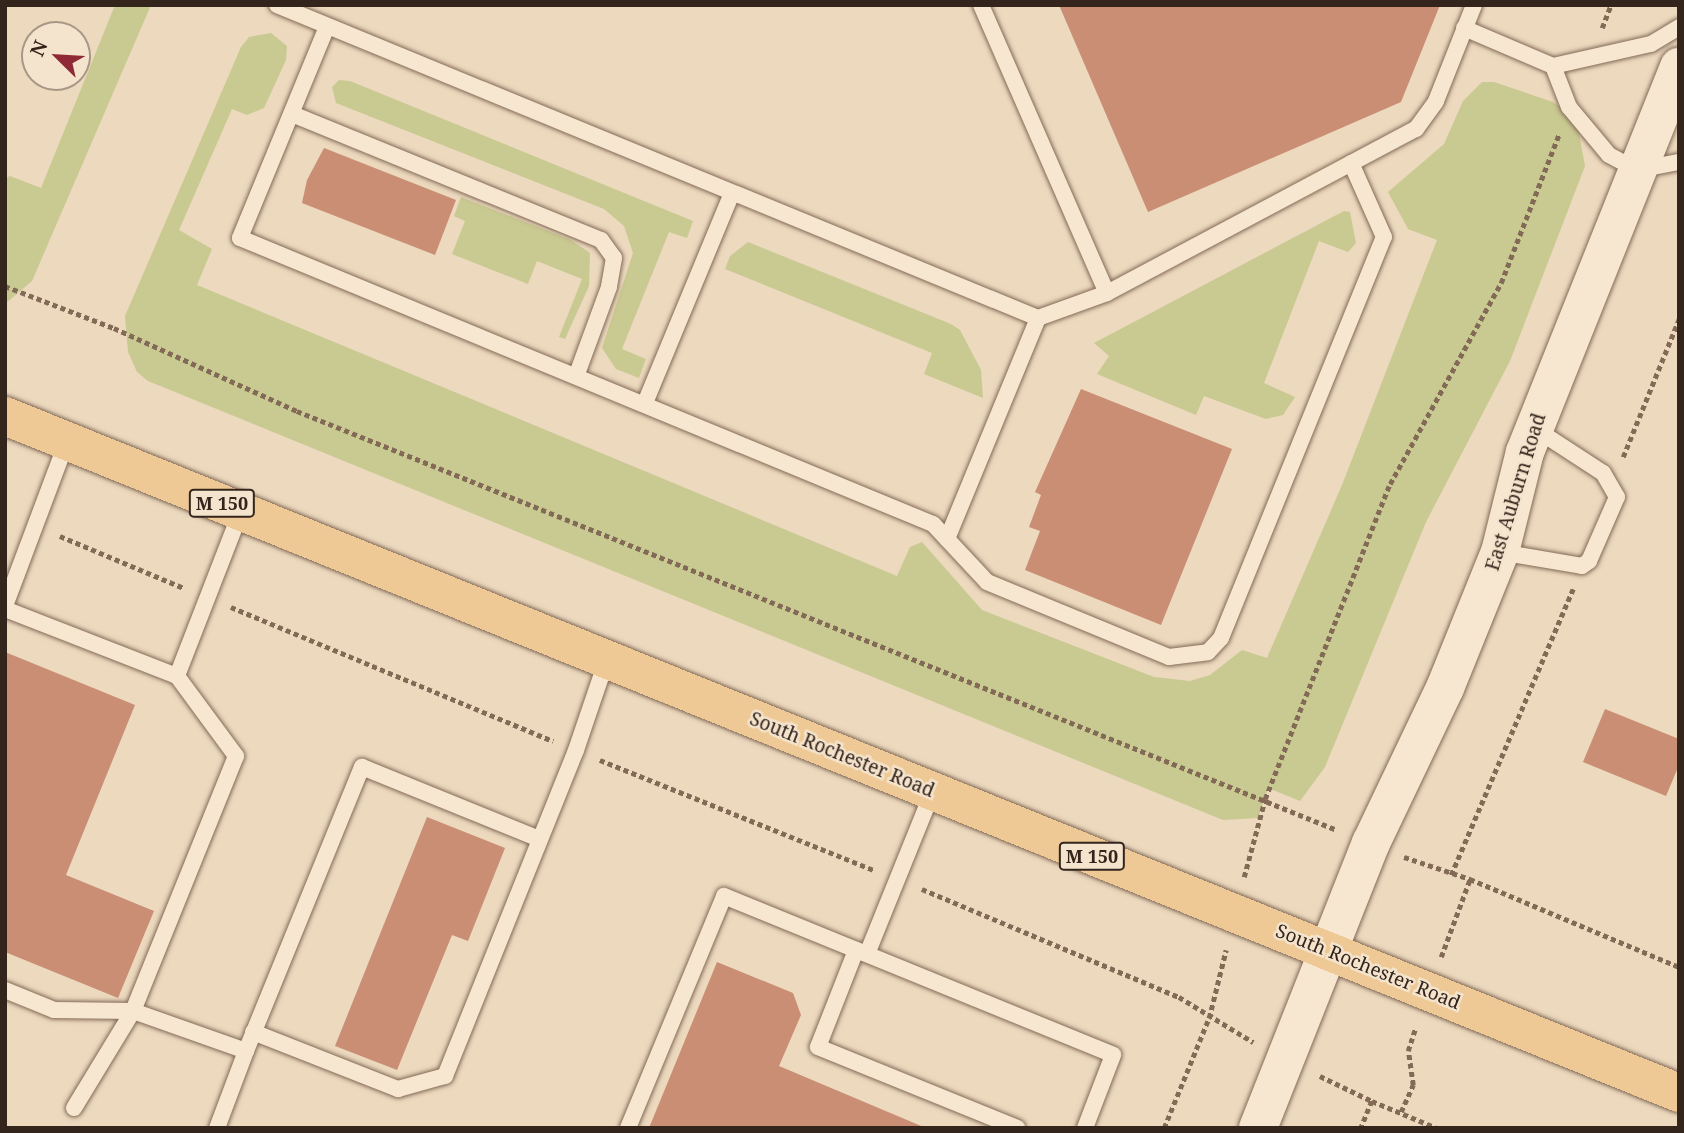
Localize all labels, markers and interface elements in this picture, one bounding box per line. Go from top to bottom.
north arrow [21,21,91,91]
text: N [24,36,54,60]
street label: East Auburn Road [1481,411,1551,573]
road number: M 150 [189,489,255,518]
street label: South Rochester Road [746,708,938,802]
road number: M 150 [1059,842,1125,870]
street label: South Rochester Road [1272,920,1464,1014]

